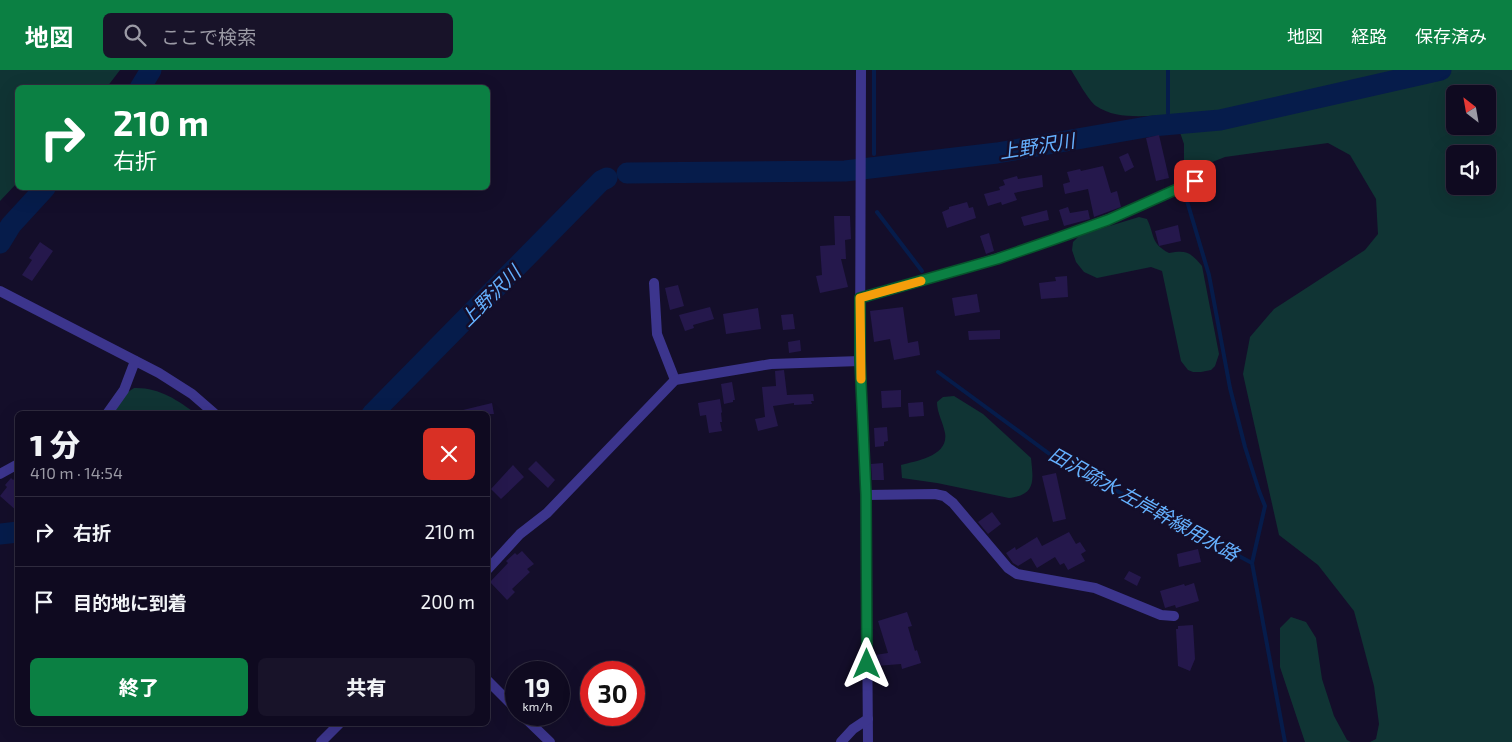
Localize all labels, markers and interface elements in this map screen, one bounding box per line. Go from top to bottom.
search box [103,13,453,58]
icon: search [121,21,149,49]
text: 地図 [25,22,73,51]
text: ここで検索 [161,25,256,48]
text: 地図 [1287,25,1323,47]
text: 経路 [1351,25,1387,47]
text: 保存済み [1415,25,1487,47]
north arrow [1446,85,1496,135]
map controls [1446,85,1496,195]
text: 210 m [113,101,209,143]
icon: right [30,105,95,170]
water label: 上野沢川 [998,128,1078,163]
button: sound [1446,145,1496,195]
text: 右折 [113,147,157,173]
pin [1174,160,1216,202]
icon: arrive [1181,167,1209,195]
water label: 上野沢川 [455,259,526,331]
text: 1 分 [30,426,80,462]
button: close [423,428,475,480]
water label: 田沢疏水 左岸幹線用水路 [1045,442,1245,566]
text: 410 m · 14:54 [30,463,123,482]
icon: right [30,518,58,546]
text: 210 m [424,520,475,543]
text: 右折 [73,521,111,544]
icon: arrive [30,588,58,616]
text: 200 m [421,590,475,613]
text: 目的地に到着 [73,591,187,614]
position arrow [840,637,892,689]
button: 終了 [30,658,248,716]
button: 共有 [258,658,475,716]
speed limit sign: 30 [580,661,645,726]
text: 19 [525,672,550,702]
text: km/h [523,699,552,713]

